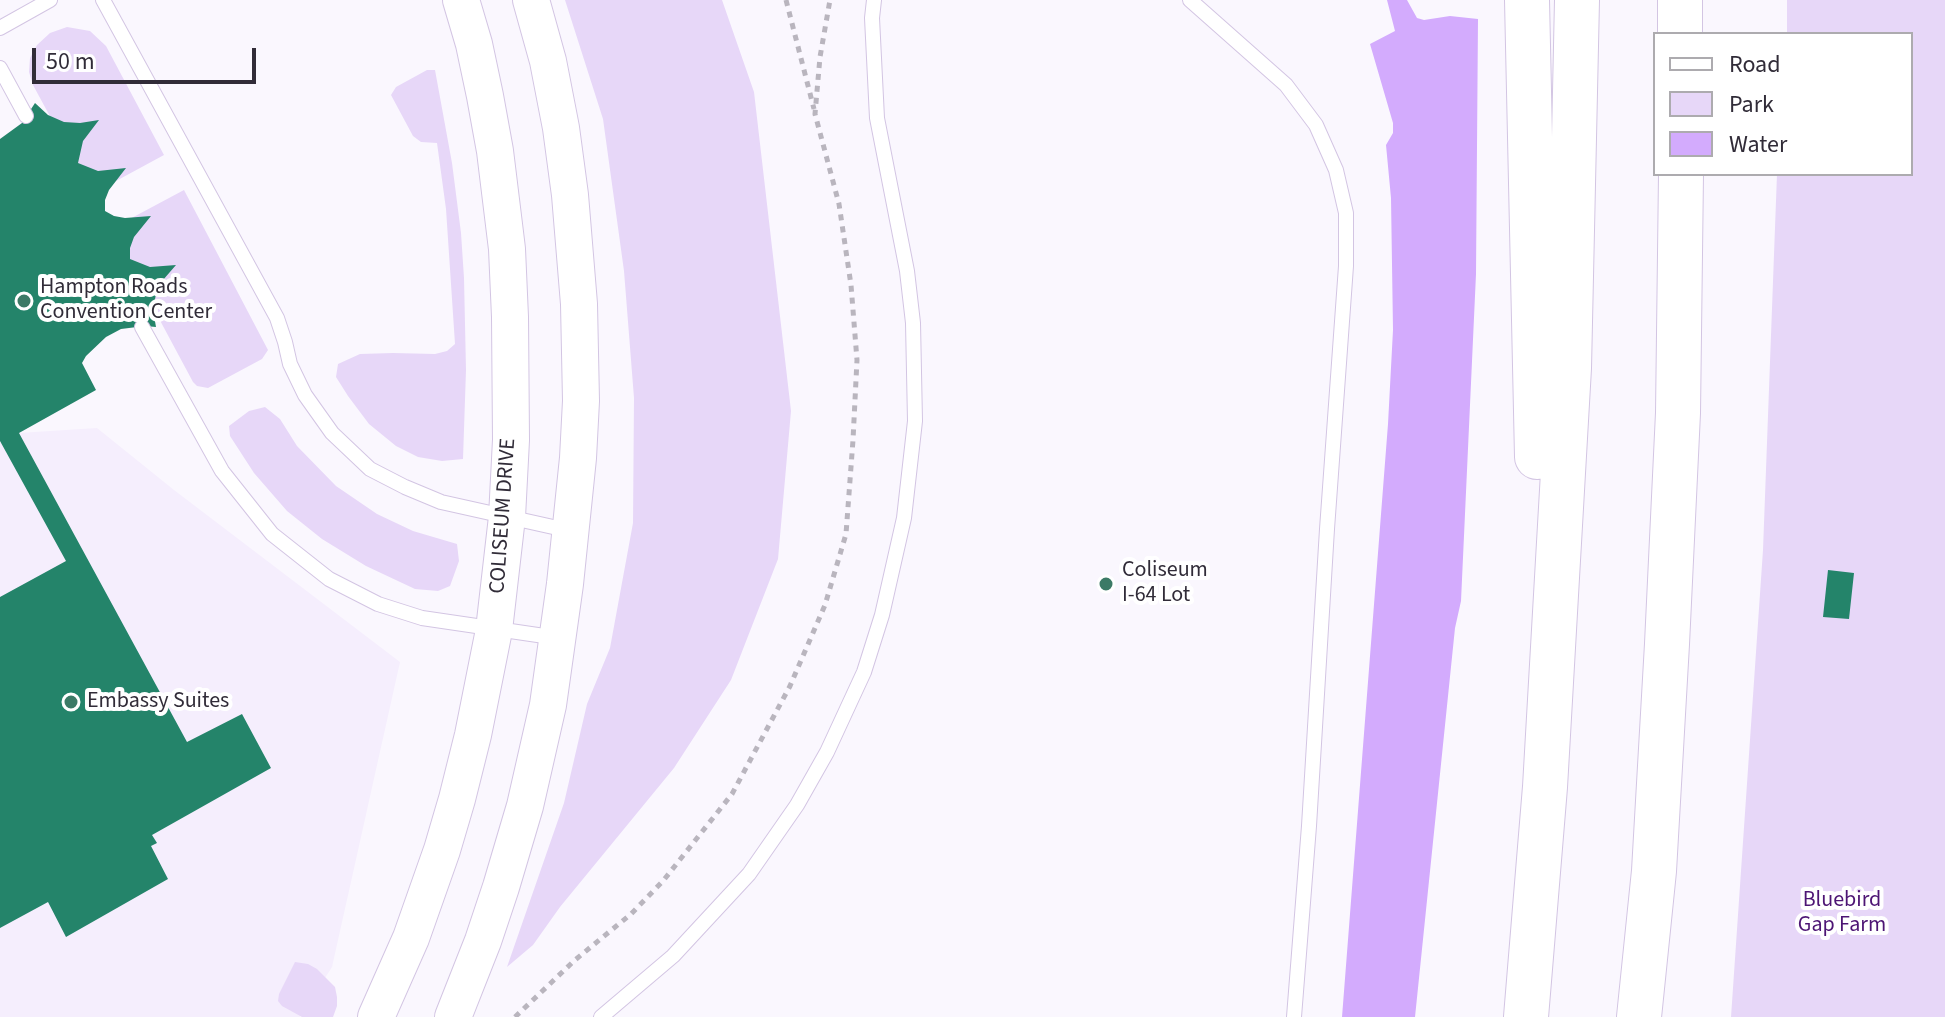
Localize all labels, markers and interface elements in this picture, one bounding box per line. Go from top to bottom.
scale bar [36,32,260,82]
legend [1653,32,1913,176]
text: 50 m [46,44,95,79]
text: Road [1729,47,1781,82]
text: Park [1729,87,1774,122]
text: Water [1729,127,1787,162]
place label: Hampton Roads Convention Center [40,275,212,326]
marker: Hampton Roads Convention Center [15,292,33,310]
street label: COLISEUM DRIVE [485,437,523,595]
place label: Coliseum I-64 Lot [1122,558,1208,610]
marker: Coliseum I-64 Lot [1097,575,1115,593]
place label: Embassy Suites [87,689,229,715]
marker: Embassy Suites [62,693,80,711]
park label: Bluebird Gap Farm [1798,888,1886,940]

